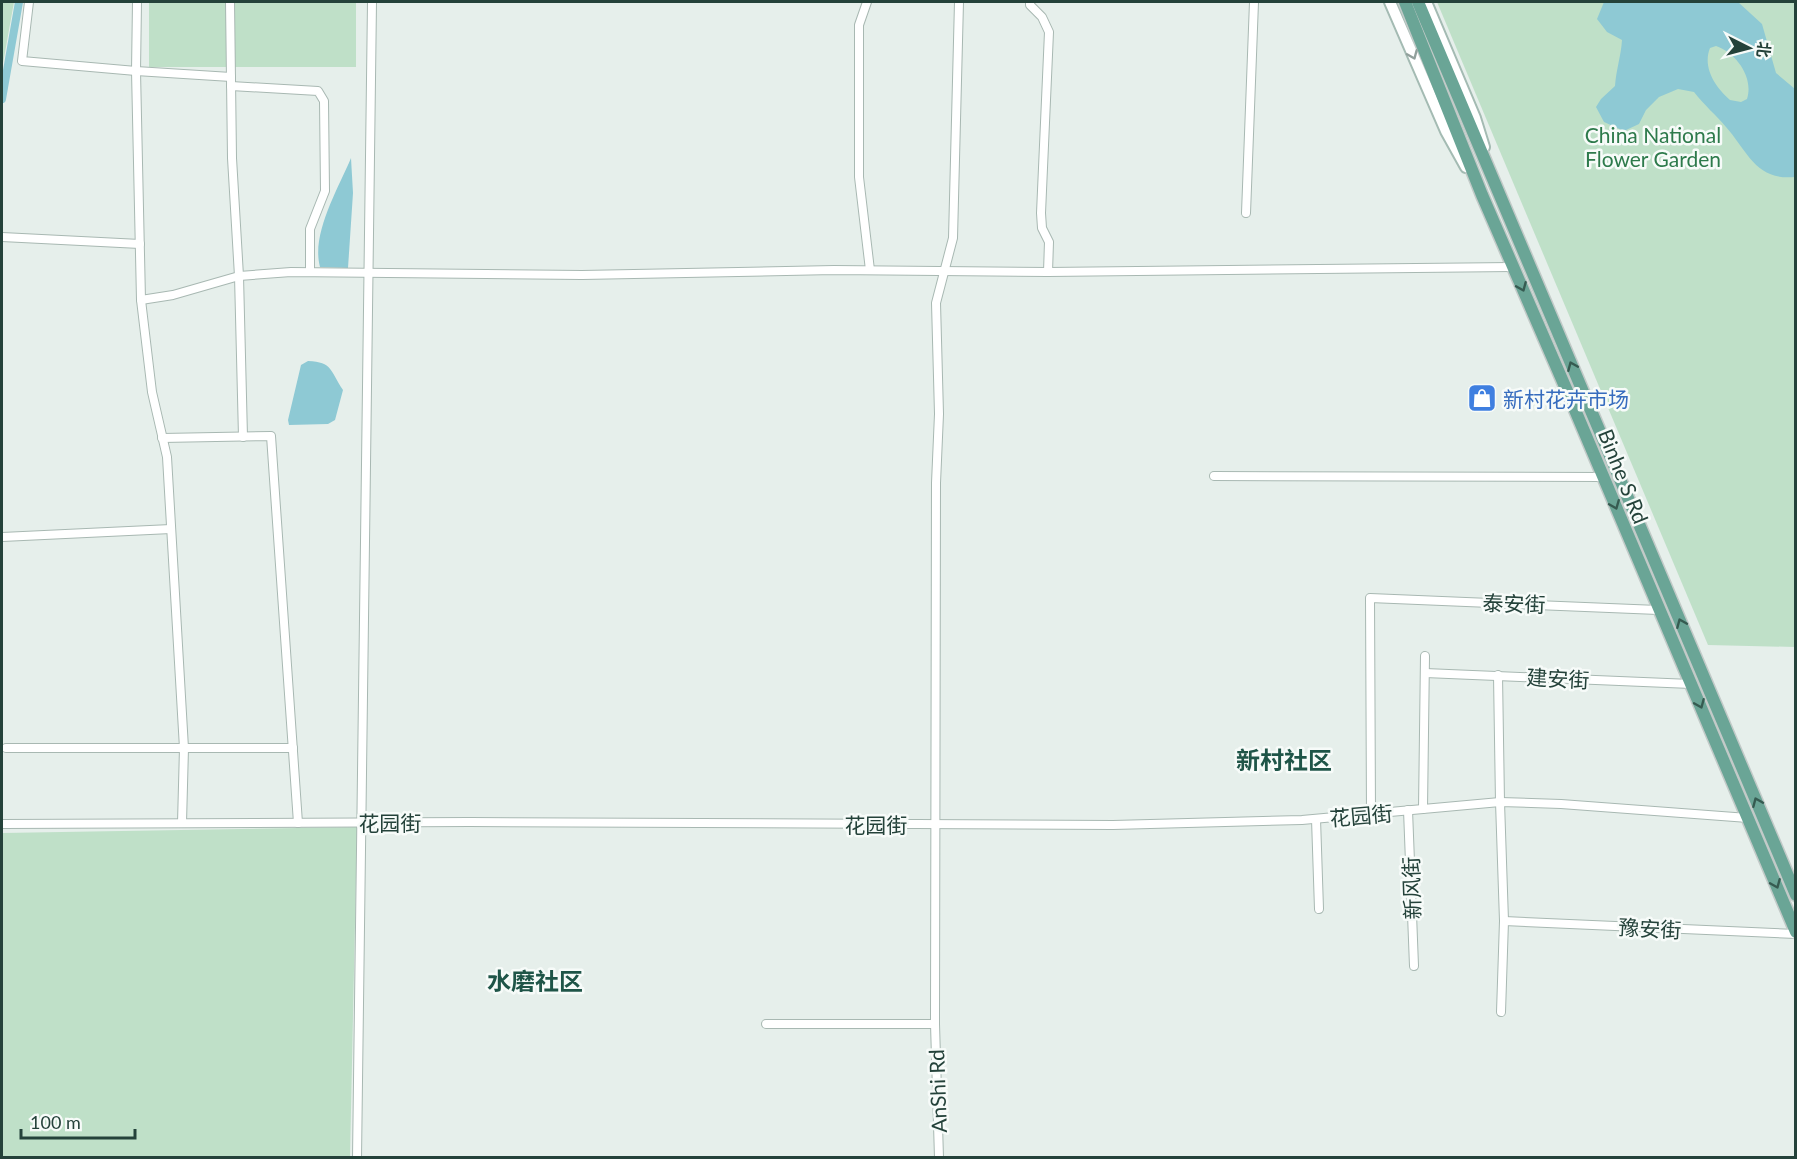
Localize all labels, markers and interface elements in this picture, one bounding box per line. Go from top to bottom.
north arrow [1719,18,1779,78]
text: 北 [1754,41,1775,59]
one-way arrow [1406,49,1418,60]
park label: China National Flower Garden [1585,122,1721,171]
one-way arrow [1515,281,1527,292]
one-way arrow [1568,361,1580,372]
shop icon: 新村花卉市场 [1466,382,1498,414]
place label: 新村花卉市场 [1503,386,1629,411]
street label: Binhe S Rd [1594,425,1654,527]
one-way arrow [1608,499,1620,510]
street label: 泰安街 [1482,589,1546,617]
one-way arrow [1676,618,1688,629]
street label: 建安街 [1526,664,1590,692]
one-way arrow [1693,698,1705,709]
district label: 新村社区 [1236,745,1332,774]
one-way arrow [1752,798,1764,809]
street label: 花园街 [1329,800,1393,830]
street label: 花园街 [359,810,422,835]
street label: 花园街 [845,812,908,837]
street label: 新风街 [1397,856,1425,920]
one-way arrow [1769,877,1781,888]
street label: 豫安街 [1618,914,1682,942]
district label: 水磨社区 [487,966,583,995]
street label: AnShi Rd [923,1049,951,1133]
scale bar [21,1102,135,1140]
text: 100 m [30,1111,81,1133]

